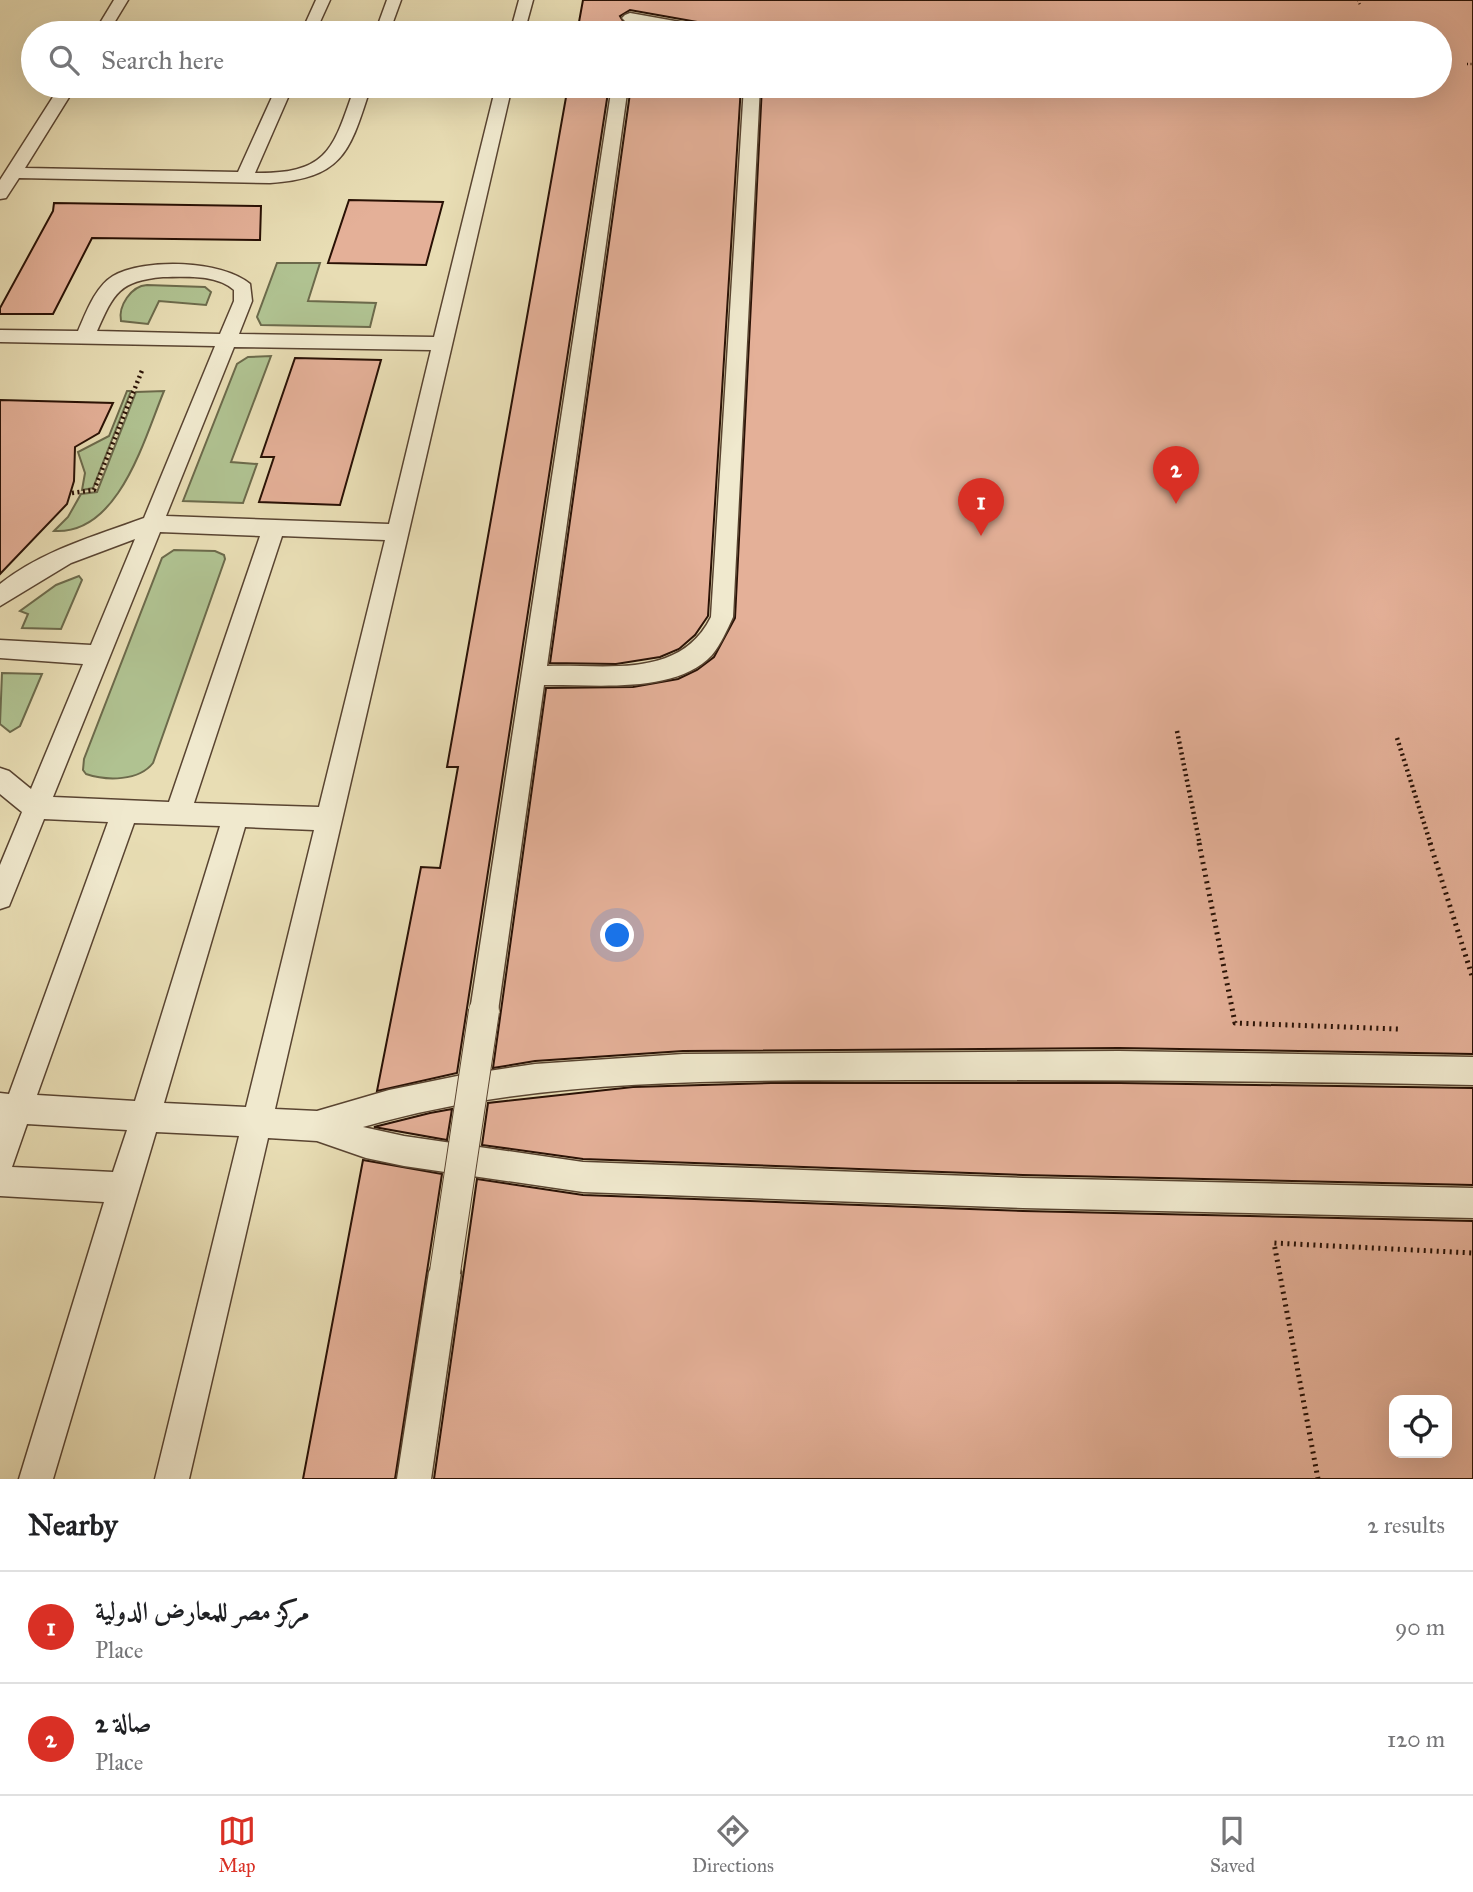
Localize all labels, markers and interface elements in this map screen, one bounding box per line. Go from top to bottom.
search box [21,21,1452,98]
icon: search [45,41,83,79]
text: Search here [101,44,224,76]
pin: 2 [1153,446,1199,504]
pin: 1 [958,478,1004,536]
your location [600,918,634,952]
map controls [1389,1395,1452,1458]
button: locate [1389,1395,1452,1458]
text: Nearby [28,1507,118,1543]
text: 2 results [1367,1511,1445,1539]
text: مركز مصر للمعارض الدولية [95,1595,310,1627]
text: 1 [46,1613,56,1641]
text: 90 m [1395,1613,1445,1641]
text: Place [95,1636,143,1664]
text: صالة 2 [95,1707,152,1739]
text: 2 [45,1725,57,1753]
text: 120 m [1387,1725,1445,1753]
text: Place [95,1748,143,1776]
tab: Map [218,1812,256,1877]
tab: Directions [692,1812,774,1877]
tab: Saved [1210,1812,1255,1877]

